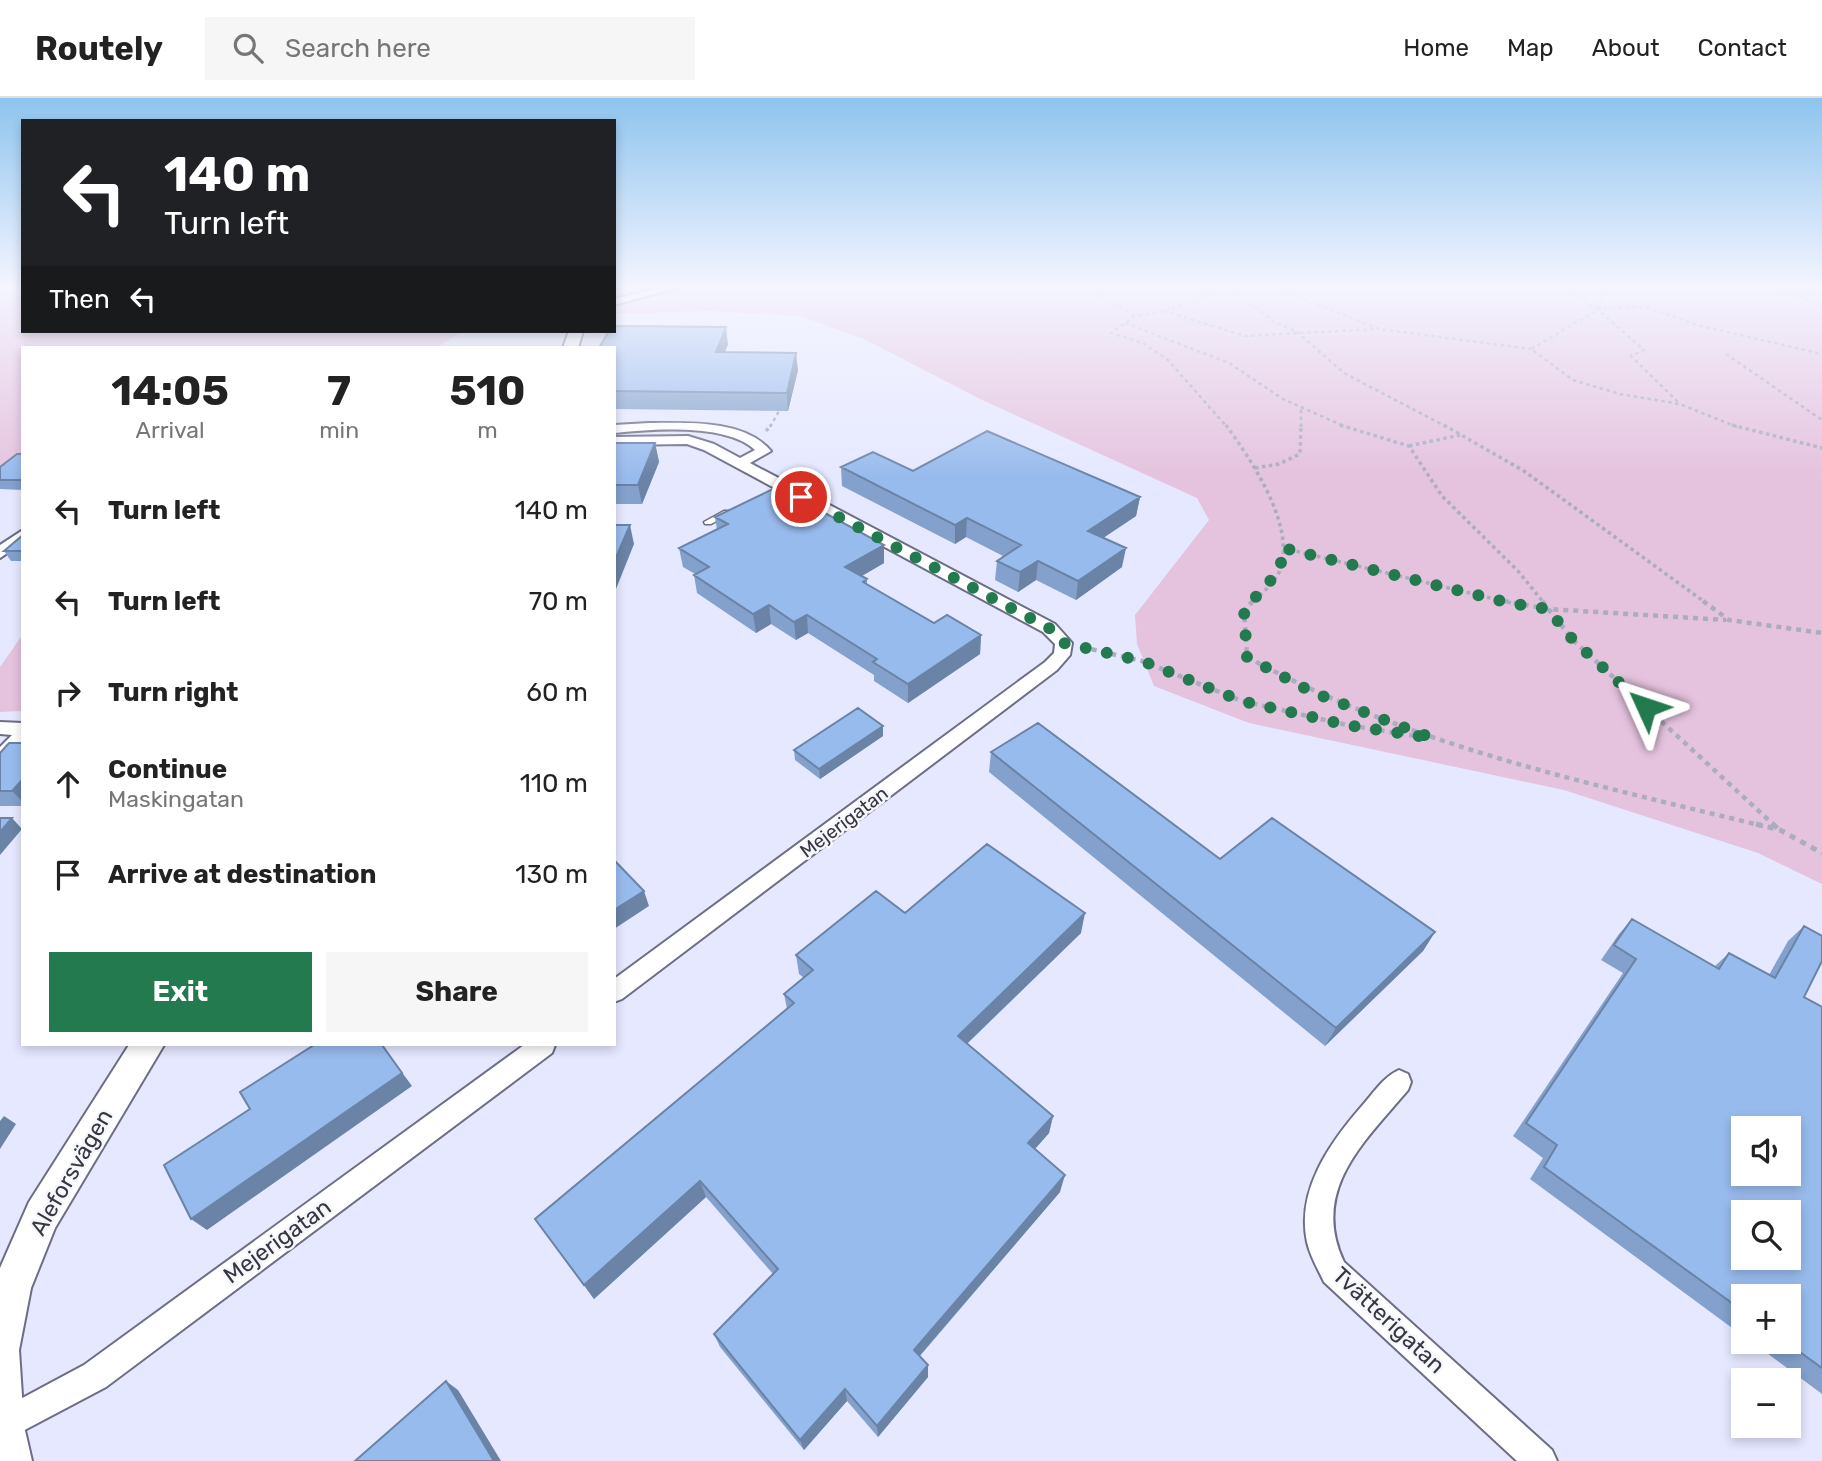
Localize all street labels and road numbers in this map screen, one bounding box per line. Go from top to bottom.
street label: Mejerigatan [795,781,893,863]
street label: Aleforsvägen [24,1104,118,1240]
street label: Mejerigatan [218,1193,336,1289]
street label: Tvätterigatan [1327,1261,1451,1379]

